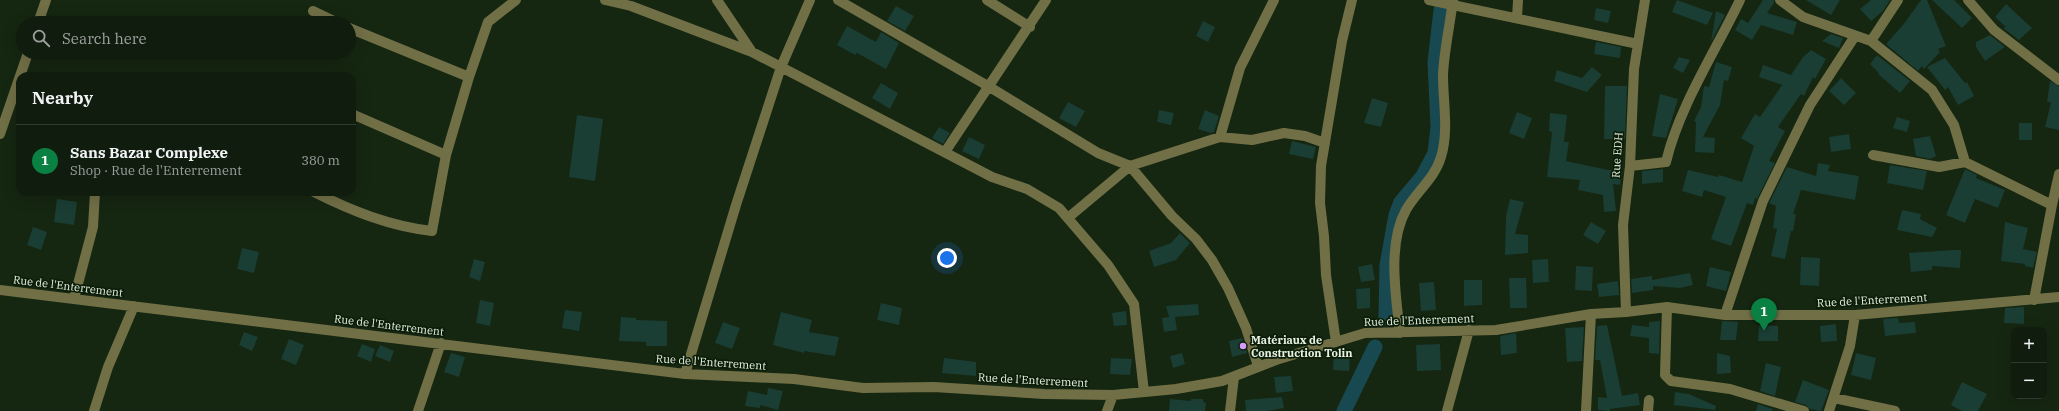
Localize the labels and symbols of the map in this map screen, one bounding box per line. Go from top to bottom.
street label: Rue EDH [1608,131,1626,178]
your location [937,248,957,268]
street label: Rue de l'Enterrement [12,272,124,300]
street label: Rue de l'Enterrement [1816,290,1928,310]
pin: 1 [1751,298,1777,331]
street label: Rue de l'Enterrement [333,311,445,339]
street label: Rue de l'Enterrement [1364,311,1475,329]
place label: Matériaux de Construction Tolin [1251,333,1352,360]
marker: Matériaux de Construction Tolin [1238,341,1248,351]
street label: Rue de l'Enterrement [655,351,767,373]
street label: Rue de l'Enterrement [977,370,1089,390]

